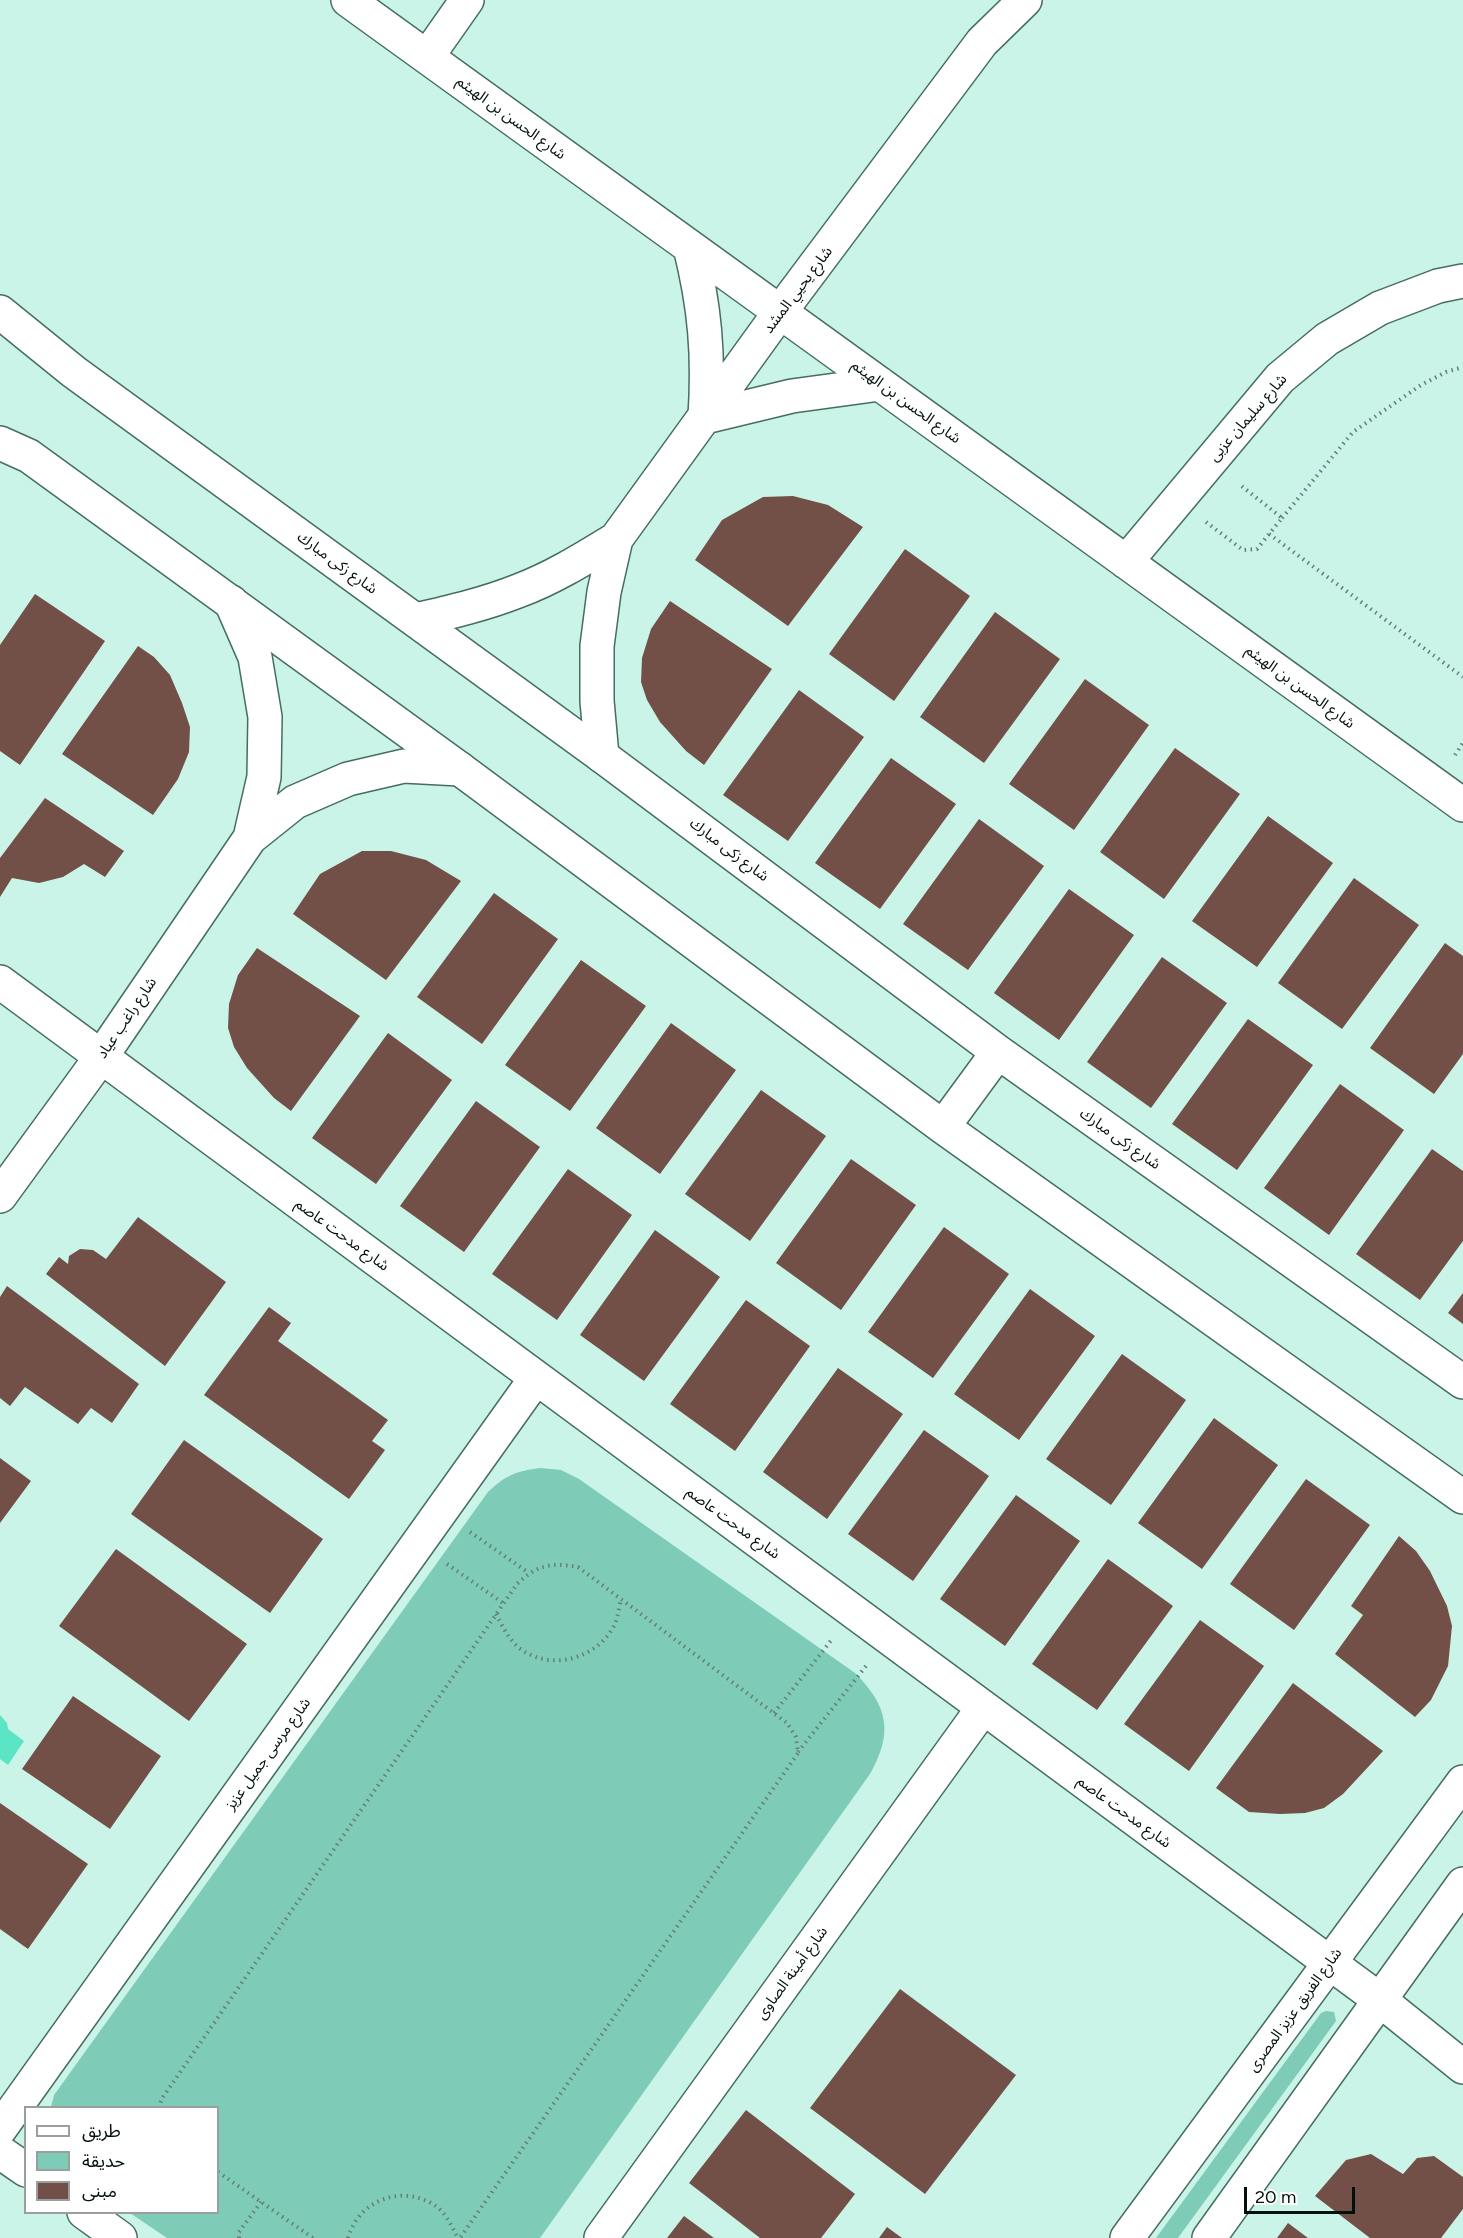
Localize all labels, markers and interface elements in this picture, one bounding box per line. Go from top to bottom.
street label: شارع الحسن بن الهيثم [453,72,569,164]
street label: شارع يحيي المشد [759,243,837,337]
street label: شارع الحسن بن الهيثم [848,356,964,448]
street label: شارع سليمان عزبى [1205,371,1291,465]
street label: شارع زكى مبارك [293,528,381,598]
street label: شارع الحسن بن الهيثم [1242,641,1358,733]
street label: شارع زكى مبارك [686,814,772,886]
street label: شارع راغب عياد [93,974,161,1062]
street label: شارع زكى مبارك [1076,1105,1164,1173]
street label: شارع مدحت عاصم [292,1195,392,1275]
street label: شارع مدحت عاصم [683,1483,783,1563]
street label: شارع مرسى جميل عزيز [221,1694,315,1814]
street label: شارع مدحت عاصم [1074,1772,1174,1852]
street label: شارع أمينة الصاوى [752,1923,832,2023]
street label: شارع الفريق عزيز المصرى [1244,1945,1346,2075]
legend [24,2106,219,2214]
text: طريق [82,2120,121,2142]
text: حديقة [82,2150,125,2172]
scale bar [1247,2175,1358,2213]
text: مبنى [82,2180,117,2202]
text: 20 m [1255,2186,1296,2208]

